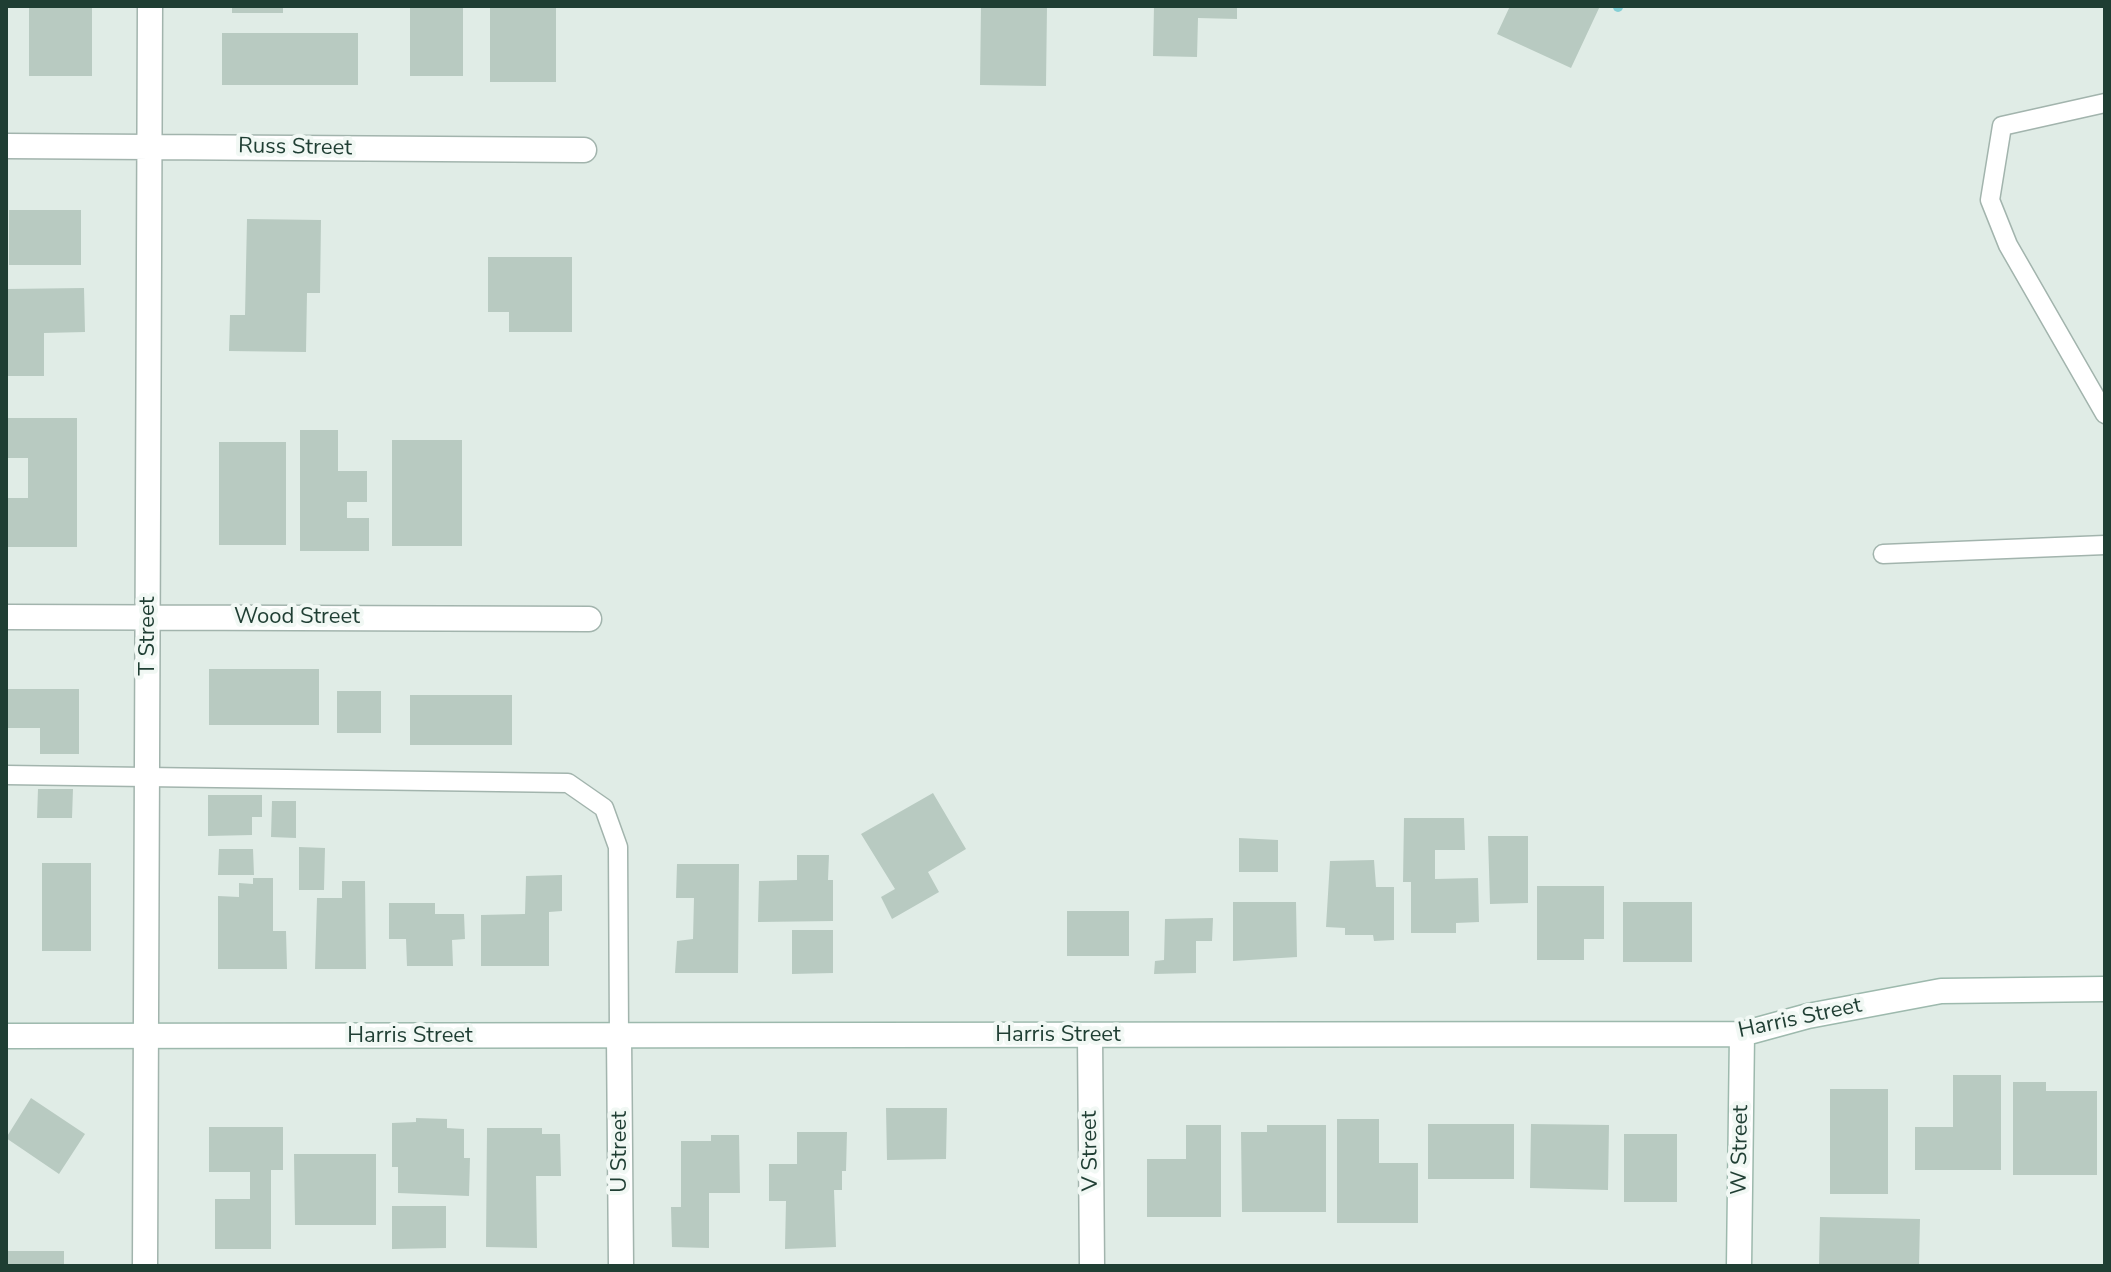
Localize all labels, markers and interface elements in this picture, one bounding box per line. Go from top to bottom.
street label: Russ Street [238,134,352,162]
street label: T Street [136,597,162,675]
street label: Wood Street [234,605,360,631]
street label: Harris Street [1736,993,1864,1045]
street label: Harris Street [995,1023,1121,1049]
street label: Harris Street [347,1024,473,1050]
street label: W Street [1727,1105,1755,1195]
street label: V Street [1077,1110,1105,1192]
street label: U Street [608,1111,634,1193]

